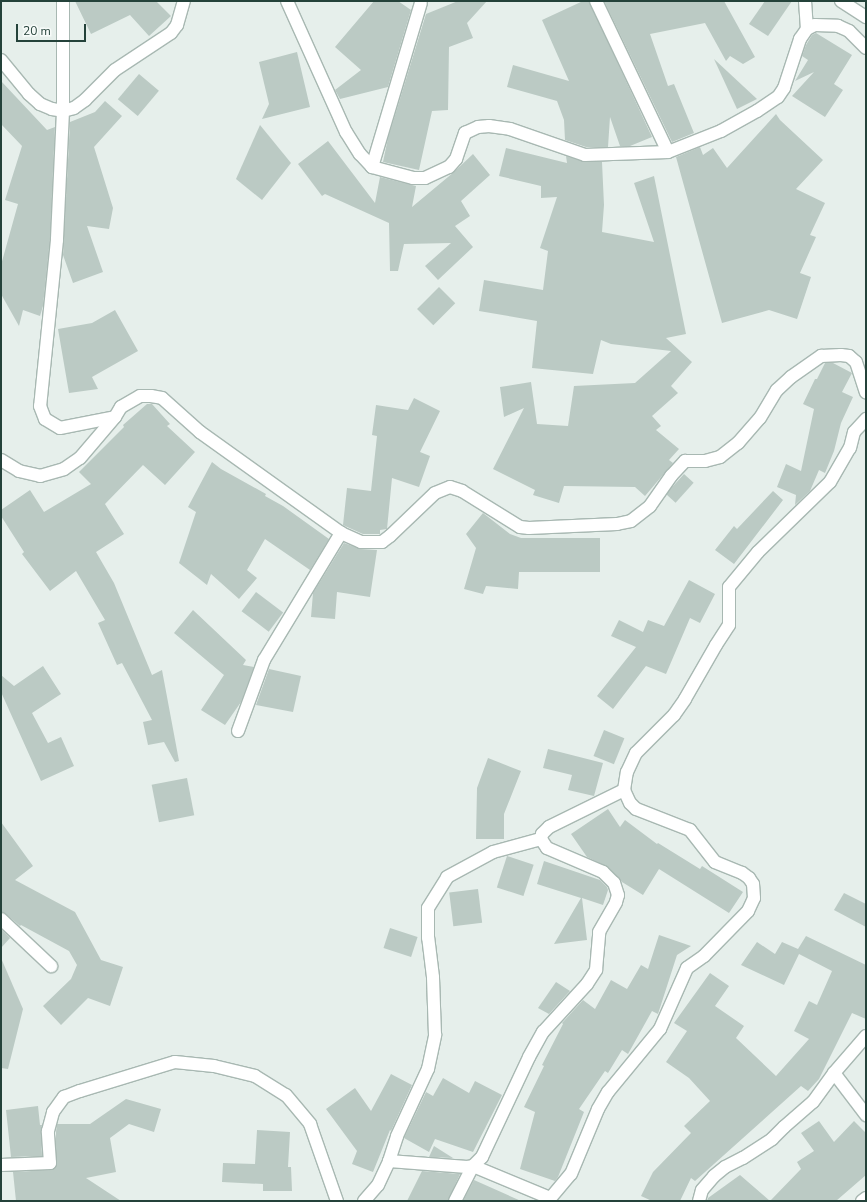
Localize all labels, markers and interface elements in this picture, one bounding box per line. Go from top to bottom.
scale bar [18,16,88,42]
text: 20 m [23,23,51,39]

